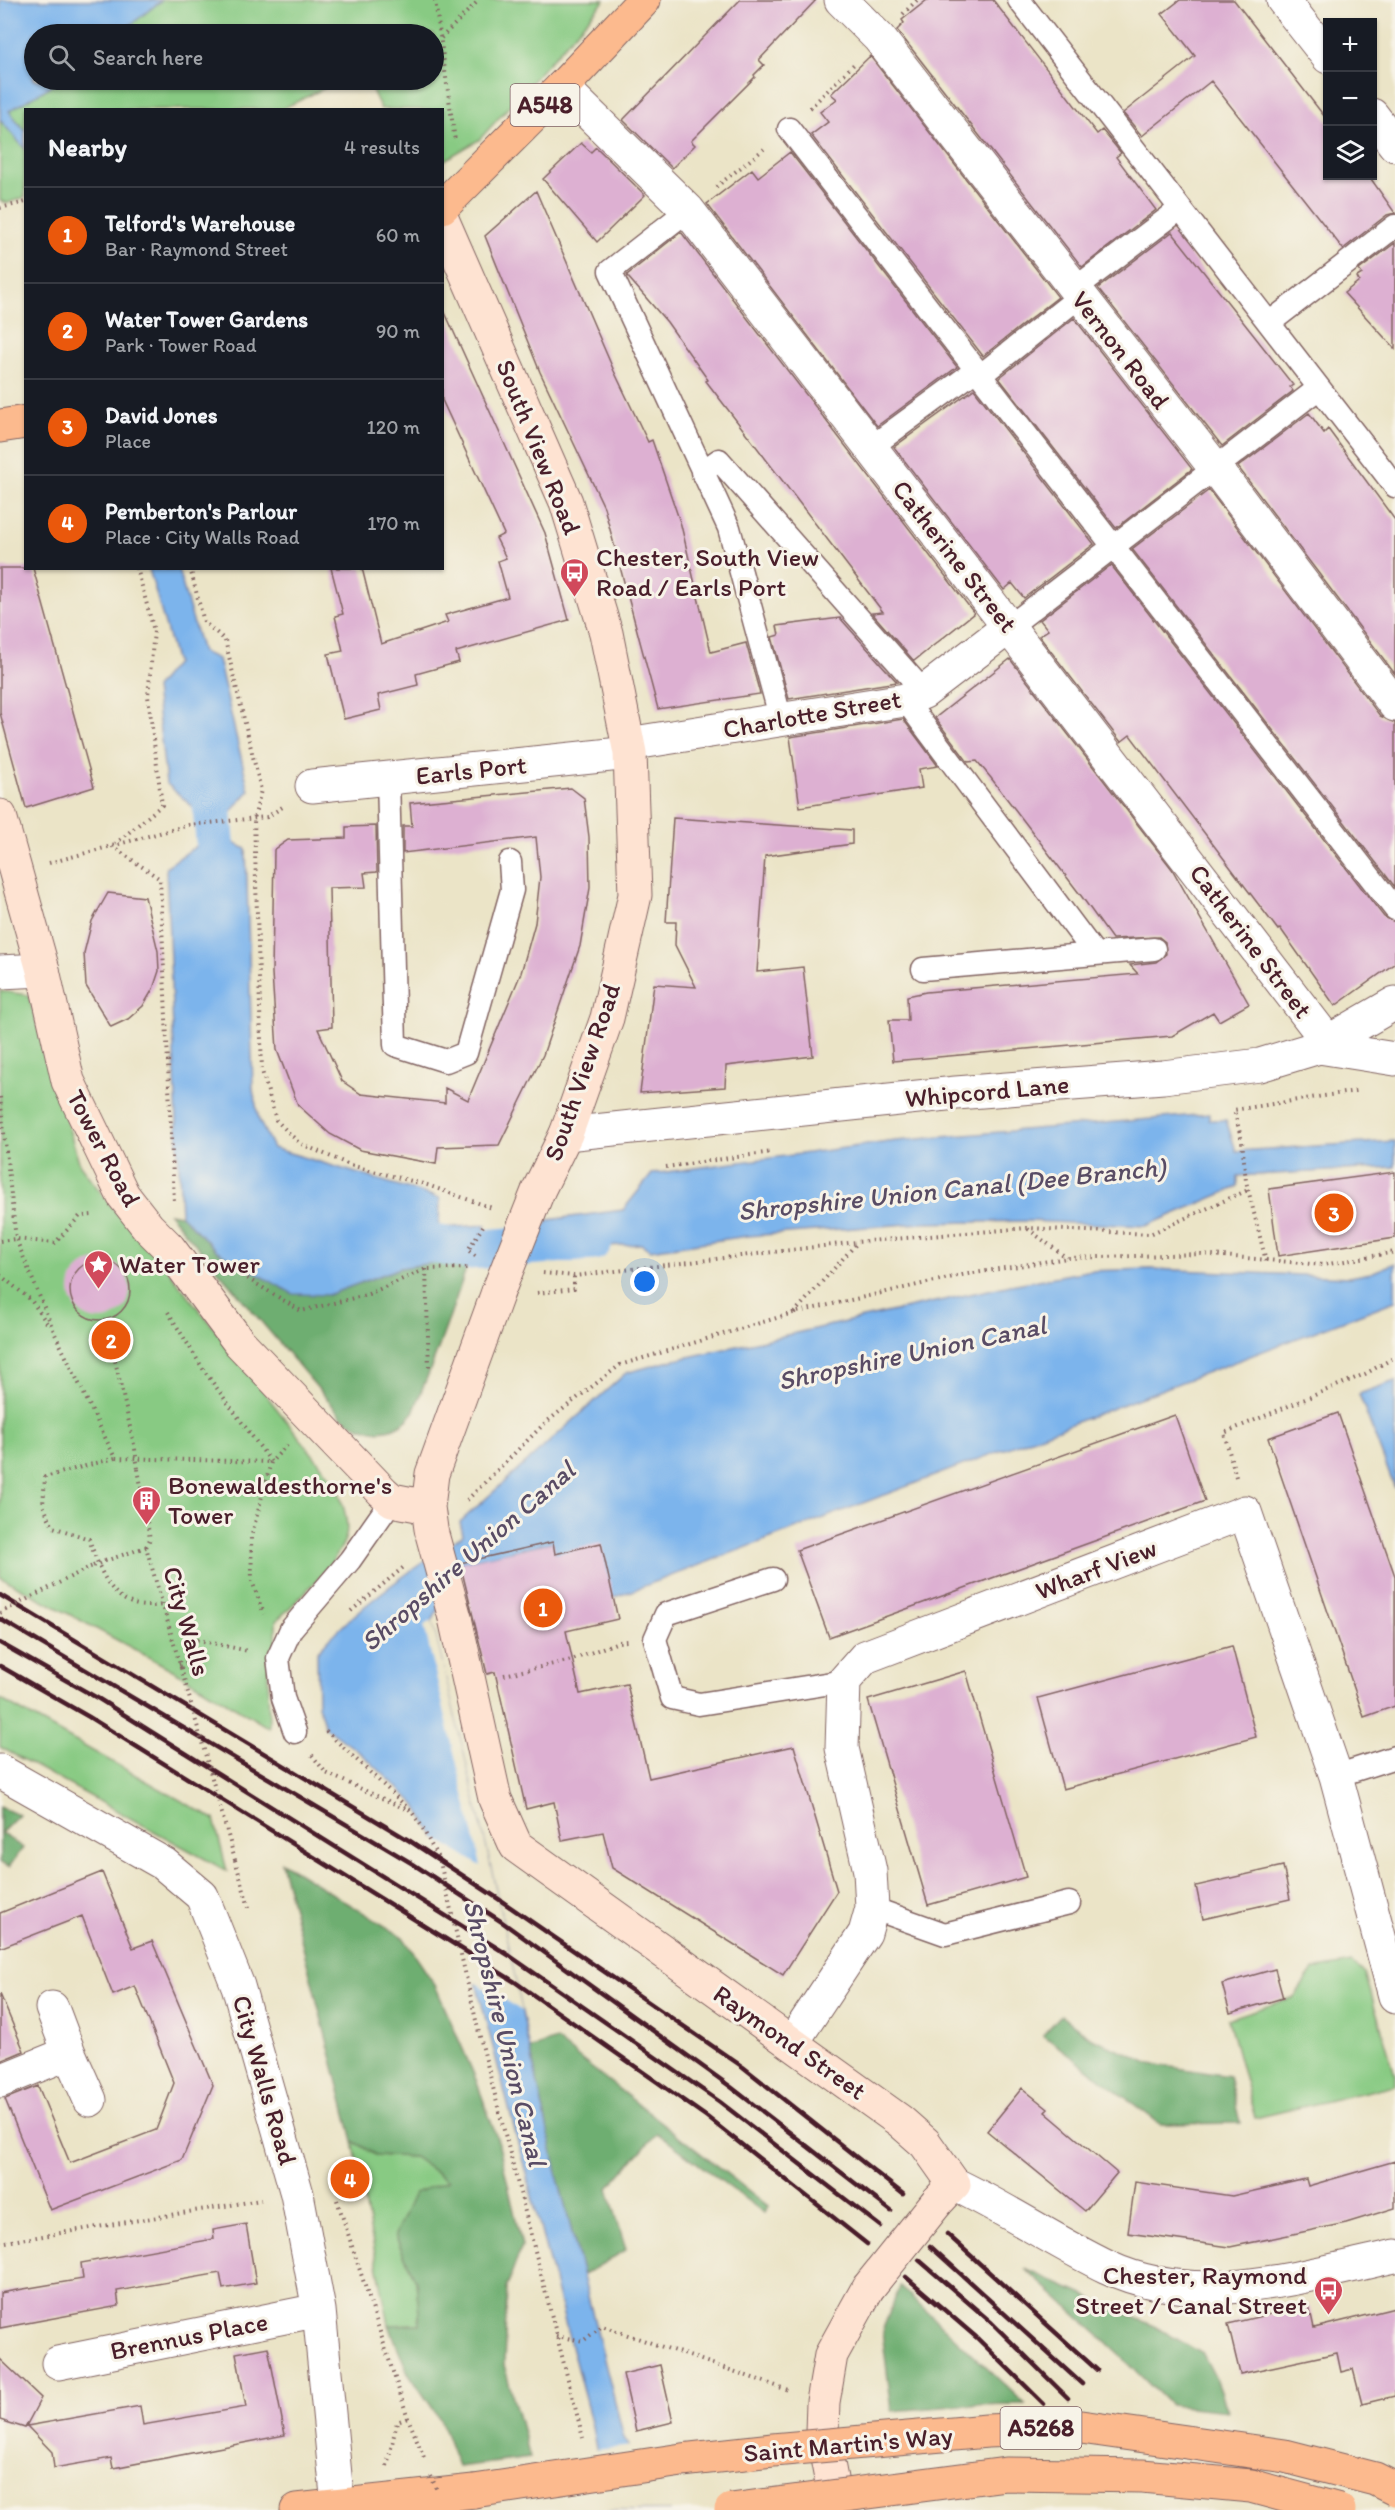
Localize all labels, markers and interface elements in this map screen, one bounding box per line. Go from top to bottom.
map controls [1323,18,1377,180]
button: + [1323,18,1377,72]
search box [24,24,444,90]
icon: search [45,41,78,74]
text: Search here [93,44,203,71]
button: − [1323,72,1377,126]
road number: A548 [510,84,580,126]
button: layers [1323,126,1377,180]
text: Nearby [48,131,127,163]
text: 4 results [344,135,420,159]
text: Telford's Warehouse [105,210,295,237]
text: 1 [63,223,72,247]
text: 60 m [376,223,420,247]
text: Bar · Raymond Street [105,237,288,261]
street label: Vernon Road [1065,284,1178,416]
text: Water Tower Gardens [105,306,308,333]
text: 2 [62,319,73,343]
text: 90 m [376,319,420,343]
text: Park · Tower Road [105,333,257,357]
street label: South View Road [489,355,589,540]
text: David Jones [105,402,218,429]
text: 3 [62,415,73,439]
text: 120 m [367,415,420,439]
text: Place [105,429,151,453]
street label: Catherine Street [886,473,1025,639]
text: Pemberton's Parlour [105,498,297,525]
text: 4 [61,511,74,535]
text: 170 m [367,511,420,535]
text: Place · City Walls Road [105,525,300,549]
place label: Chester, South View Road / Earls Port [596,541,819,603]
bus stop icon: Chester, South View Road / Earls Port [559,556,591,598]
street label: Charlotte Street [720,683,904,745]
street label: Earls Port [414,748,528,792]
street label: Catherine Street [1183,858,1319,1025]
street label: South View Road [537,978,628,1165]
street label: Whipcord Lane [903,1068,1071,1114]
street label: Tower Road [60,1084,148,1212]
water label: Shropshire Union Canal (Dee Branch) [736,1149,1169,1227]
pin: 3 [1314,1190,1354,1236]
place icon: Water Tower [82,1248,114,1290]
place label: Water Tower [119,1248,260,1280]
your location [630,1267,659,1296]
water label: Shropshire Union Canal [775,1307,1051,1397]
pin: 2 [92,1318,130,1362]
water label: Shropshire Union Canal [354,1452,583,1658]
place label: Bonewaldesthorne's Tower [168,1469,392,1531]
building icon: Bonewaldesthorne's Tower [131,1484,163,1526]
street label: Wharf View [1031,1531,1161,1607]
street label: City Walls [156,1563,218,1679]
pin: 1 [524,1586,562,1630]
water label: Shropshire Union Canal [456,1896,555,2172]
street label: Raymond Street [707,1977,873,2107]
street label: City Walls Road [225,1991,305,2169]
pin: 4 [330,2156,370,2202]
place label: Chester, Raymond Street / Canal Street [1075,2259,1307,2321]
bus stop icon: Chester, Raymond Street / Canal Street [1312,2274,1344,2316]
street label: Brennus Place [107,2305,271,2367]
road number: A5268 [1000,2407,1082,2449]
street label: Saint Martin's Way [742,2419,954,2469]

